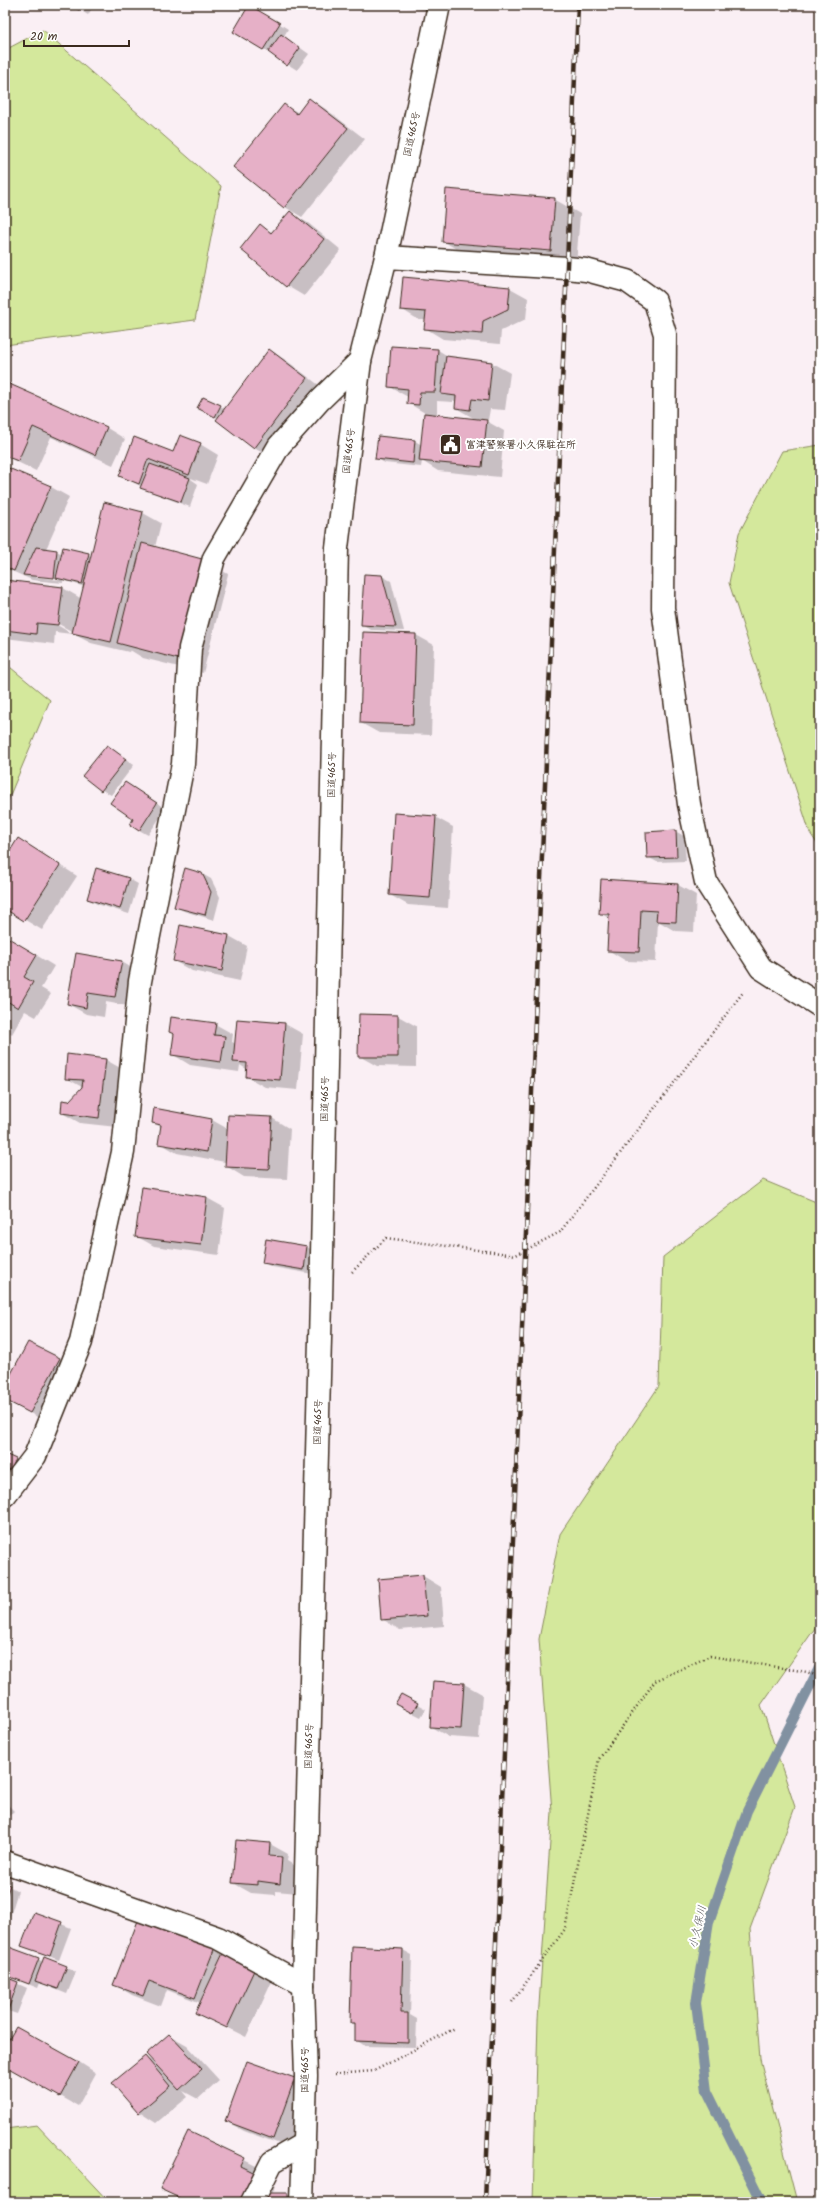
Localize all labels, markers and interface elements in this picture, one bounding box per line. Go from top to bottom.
scale bar [24,22,129,48]
text: 20 m [30,27,58,46]
street label: 国道465号 [399,110,425,158]
street label: 国道465号 [338,427,360,475]
public building icon: 富津警察署小久保駐在所 [438,432,464,458]
place label: 富津警察署小久保駐在所 [466,437,576,453]
street label: 国道465号 [324,752,340,798]
street label: 国道465号 [317,1076,333,1122]
street label: 国道465号 [309,1399,327,1445]
street label: 国道465号 [300,1723,318,1769]
water label: 小久保川 [684,1904,712,1950]
street label: 国道465号 [297,2047,313,2093]

